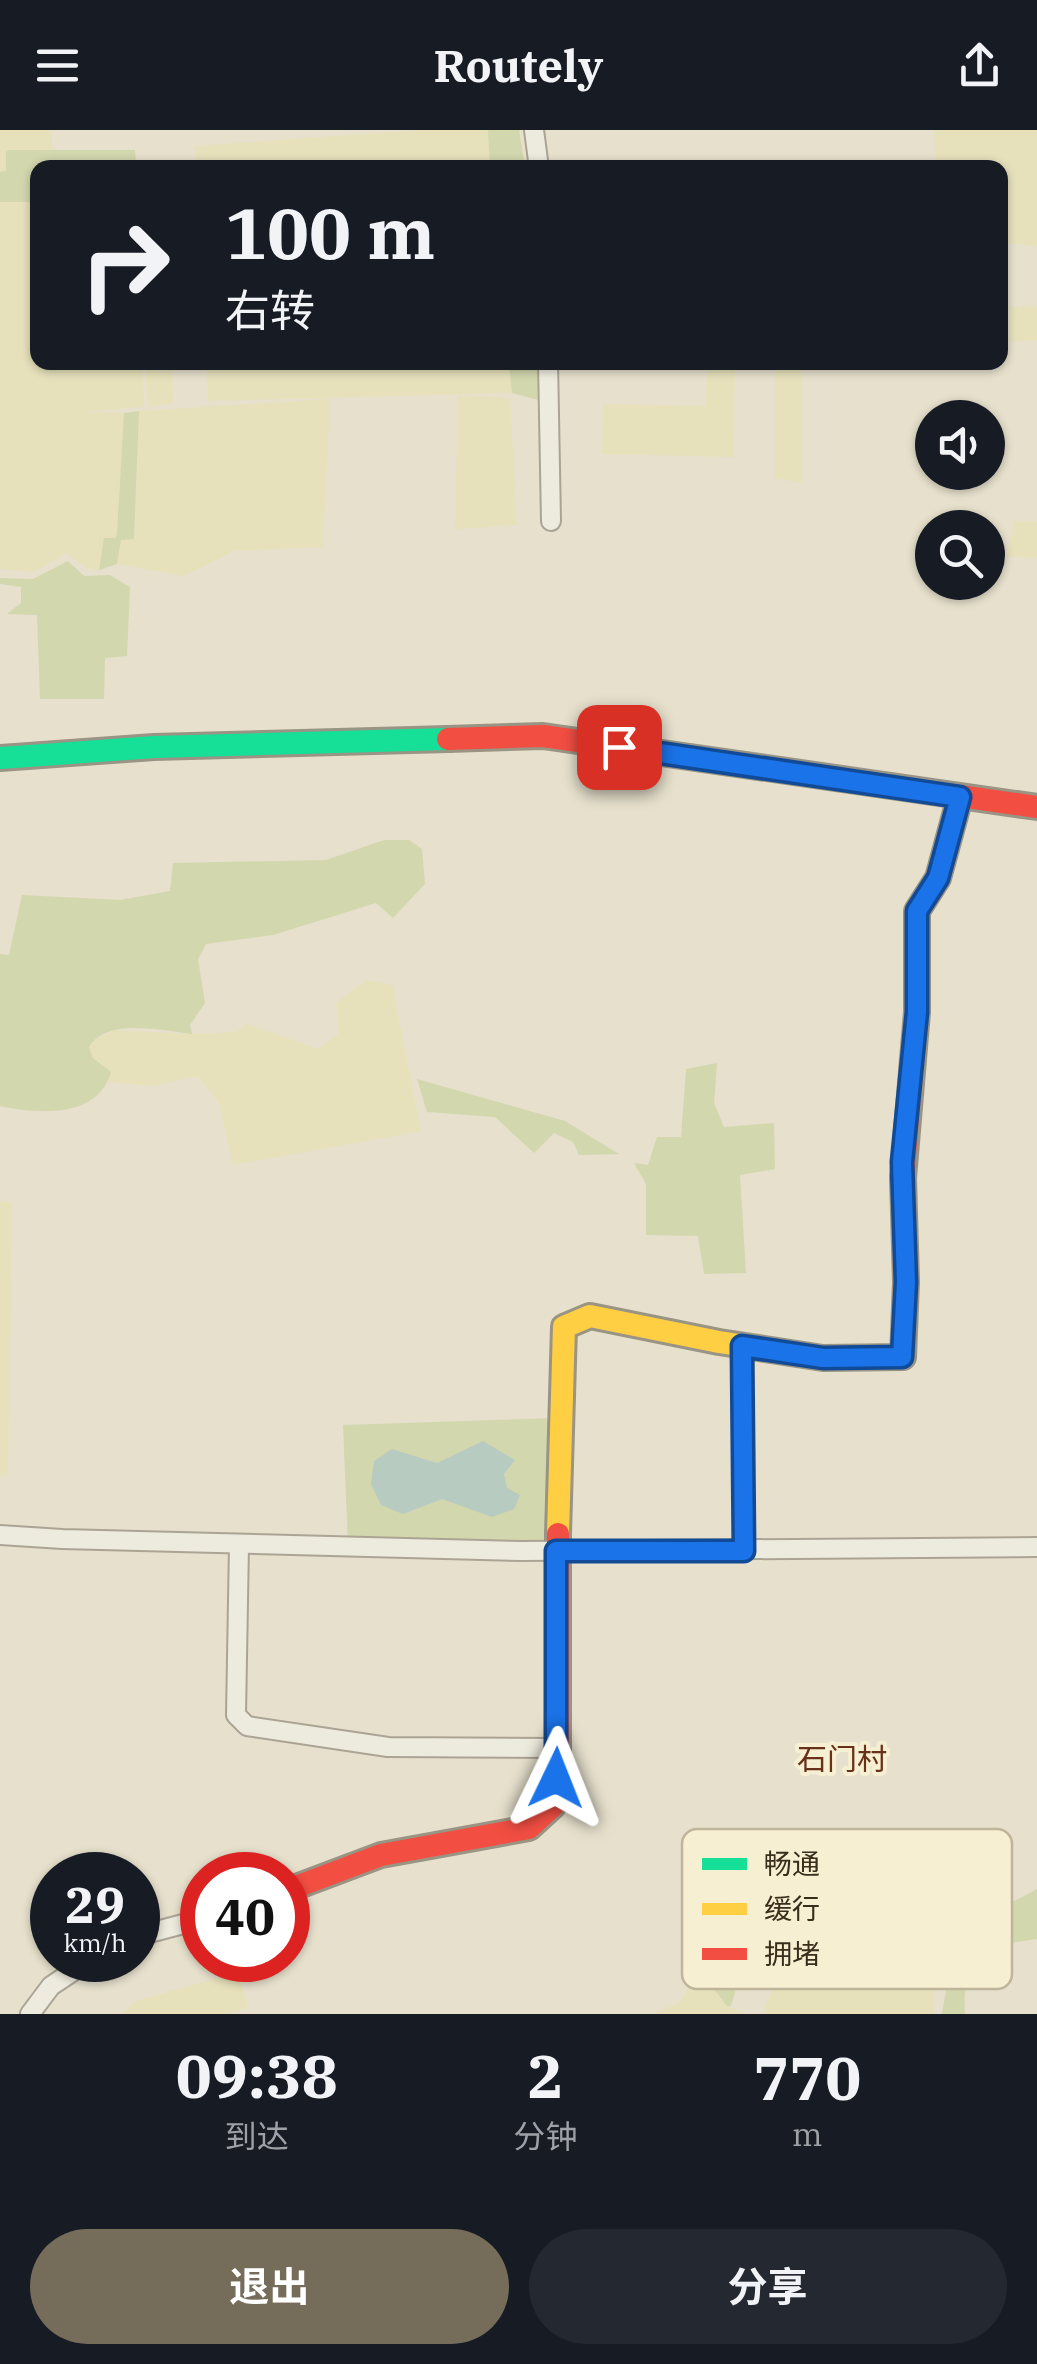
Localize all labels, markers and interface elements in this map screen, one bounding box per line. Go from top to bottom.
text: Routely [434,36,603,94]
icon: menu [30,38,85,93]
icon: share [952,38,1007,93]
text: 100 m [225,187,435,278]
icon: right [60,200,190,330]
text: 右转 [225,281,315,339]
map controls [915,400,1005,600]
button: sound [915,400,1005,490]
button: search [915,510,1005,600]
pin [577,705,662,790]
icon: arrive [592,720,647,775]
position arrow [504,1726,608,1830]
district label: 石门村 [797,1739,887,1778]
legend [682,1829,1012,1989]
text: 畅通 [764,1845,820,1882]
speed limit sign: 40 [180,1852,310,1982]
text: 29 [65,1872,125,1937]
text: 缓行 [764,1890,820,1927]
text: km/h [63,1926,127,1959]
text: 拥堵 [764,1935,820,1972]
text: 09:38 [176,2036,338,2115]
text: 2 [528,2036,564,2115]
text: 770 [753,2038,861,2117]
text: m [792,2113,823,2155]
text: 到达 [225,2115,289,2157]
text: 分钟 [514,2115,578,2157]
button: 退出 [30,2229,509,2344]
button: 分享 [529,2229,1007,2344]

